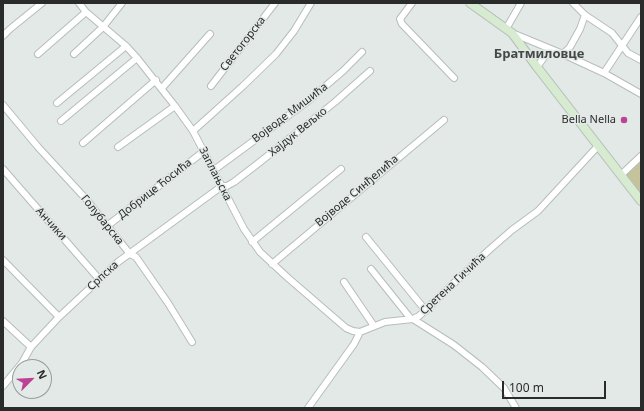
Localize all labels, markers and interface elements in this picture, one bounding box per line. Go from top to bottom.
street label: Светогорска [218,14,268,74]
district label: Братмиловце [494,46,584,62]
street label: Војводе Мишића [250,80,330,146]
street label: Хајдук Вељко [266,104,330,160]
place label: Bella Nella [562,113,616,127]
marker: Bella Nella [619,115,629,125]
street label: Заплањска [196,145,234,203]
street label: Војводе Синђелића [313,152,401,230]
street label: Добрице Ћосића [116,156,194,222]
street label: Голубарска [78,192,126,248]
street label: Анчики [33,205,69,243]
street label: Сретена Гичића [417,250,489,318]
street label: Српска [85,259,121,293]
north arrow [12,359,52,399]
text: N [34,367,51,381]
scale bar [504,373,608,399]
text: 100 m [509,379,544,396]

